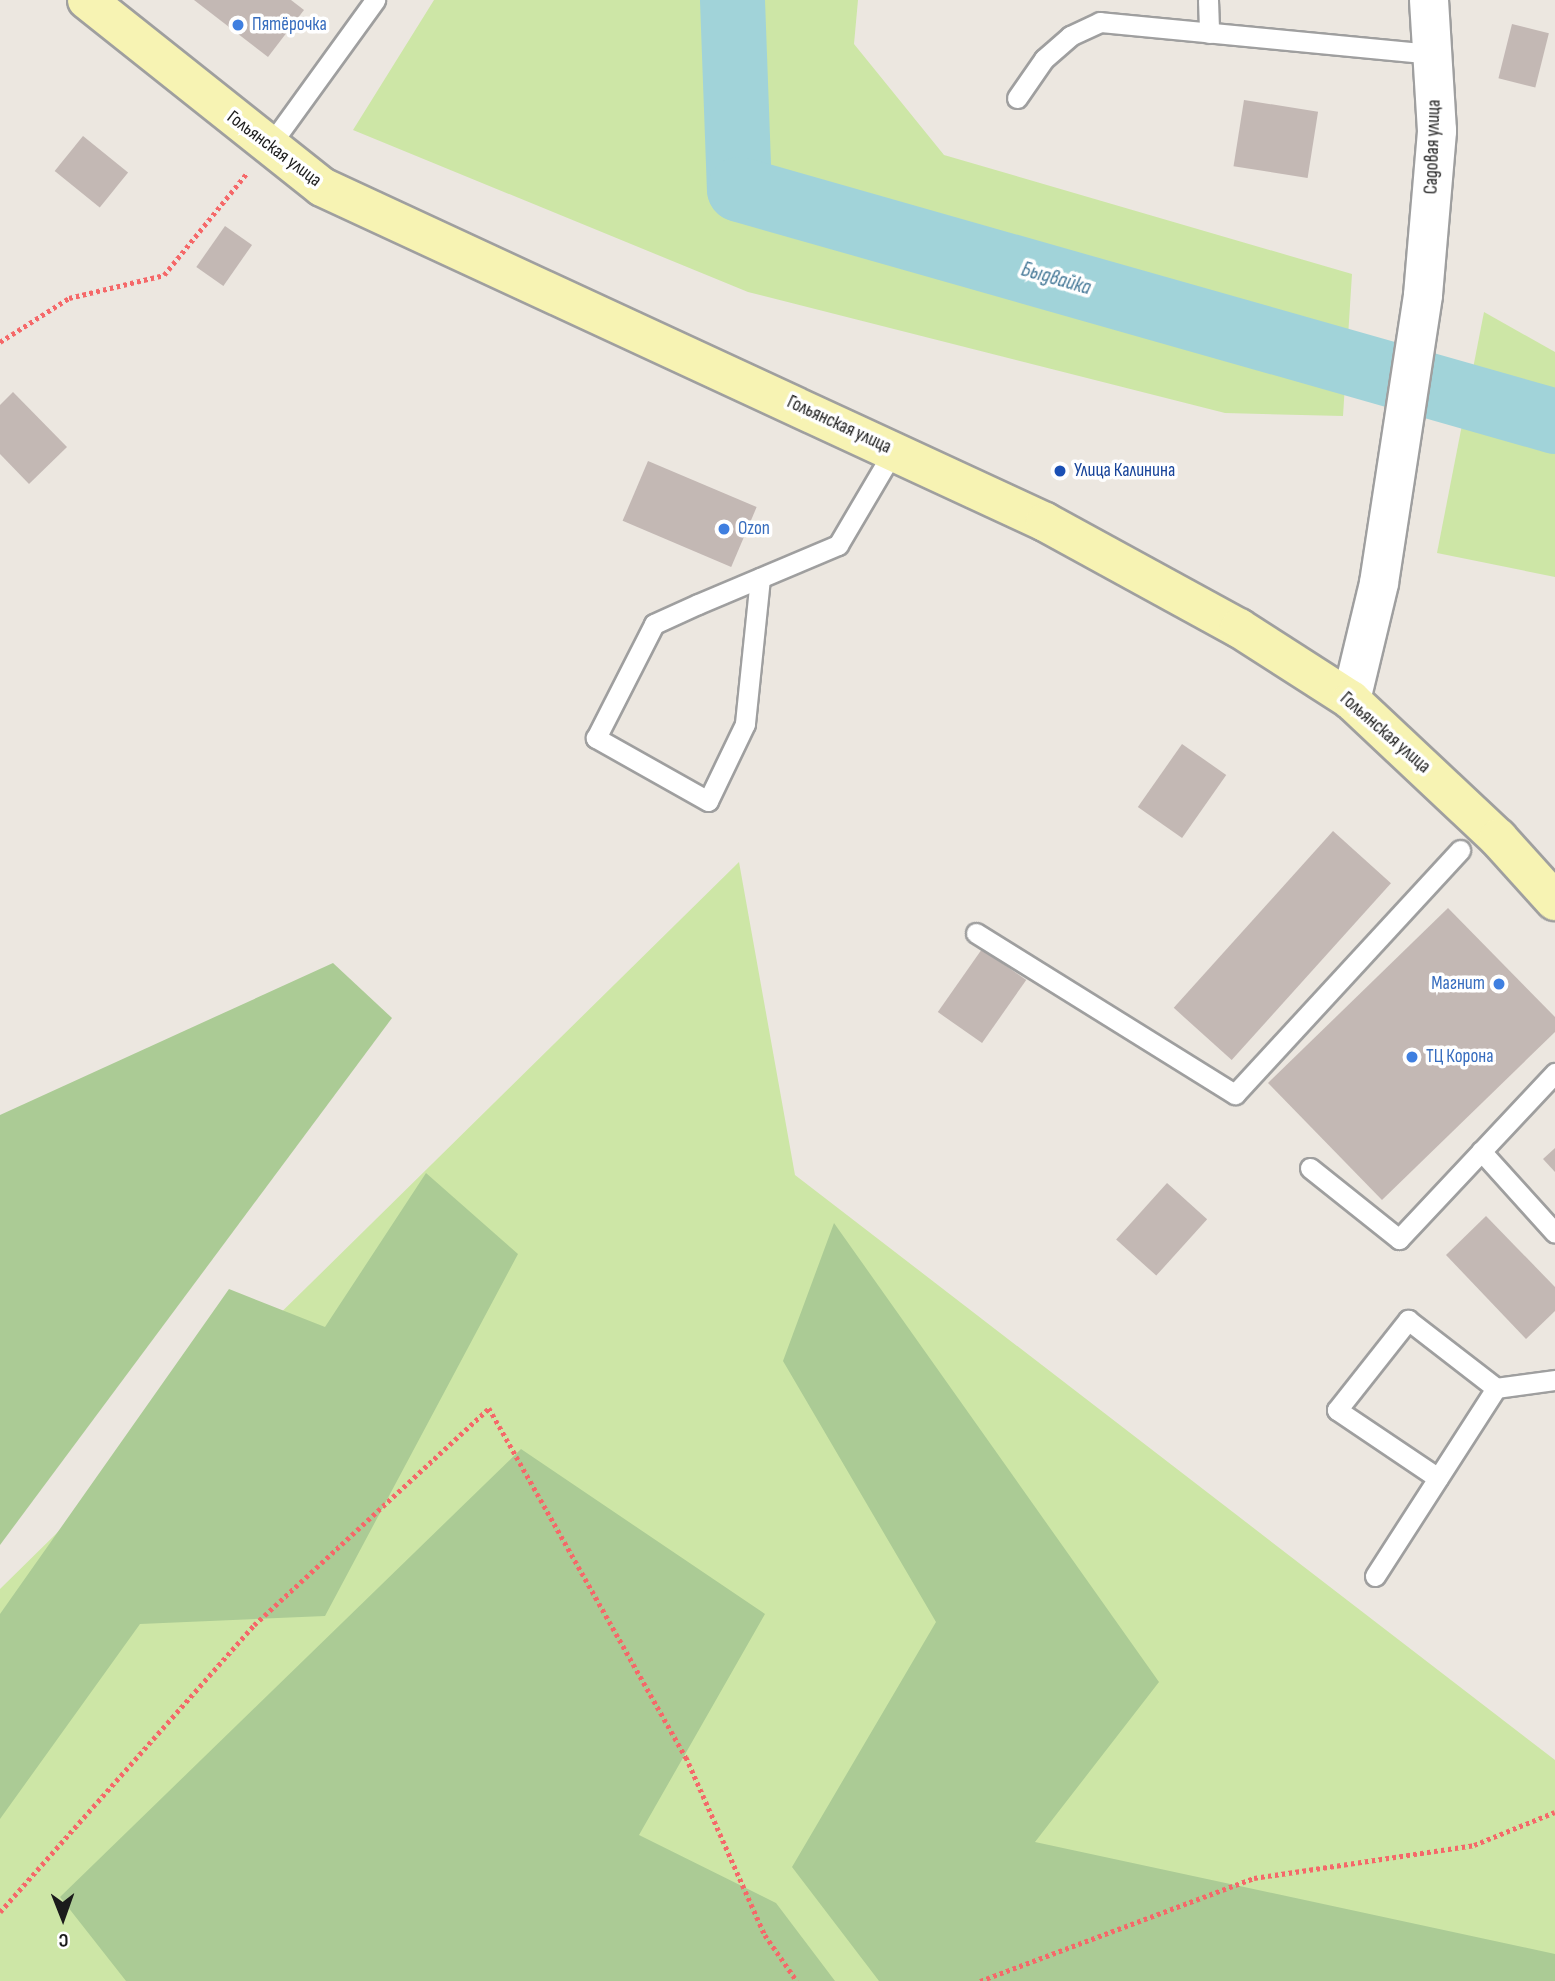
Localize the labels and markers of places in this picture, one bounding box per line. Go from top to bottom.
place label: Пятёрочка [252,14,327,36]
marker: Пятёрочка [230,17,246,33]
place label: Улица Калинина [1074,460,1175,482]
marker: Улица Калинина [1052,463,1068,479]
place label: Ozon [738,518,770,540]
marker: Ozon [716,521,732,537]
place label: Магнит [1431,973,1485,995]
marker: Магнит [1491,976,1507,992]
place label: ТЦ Корона [1426,1046,1494,1068]
marker: ТЦ Корона [1404,1049,1420,1065]

